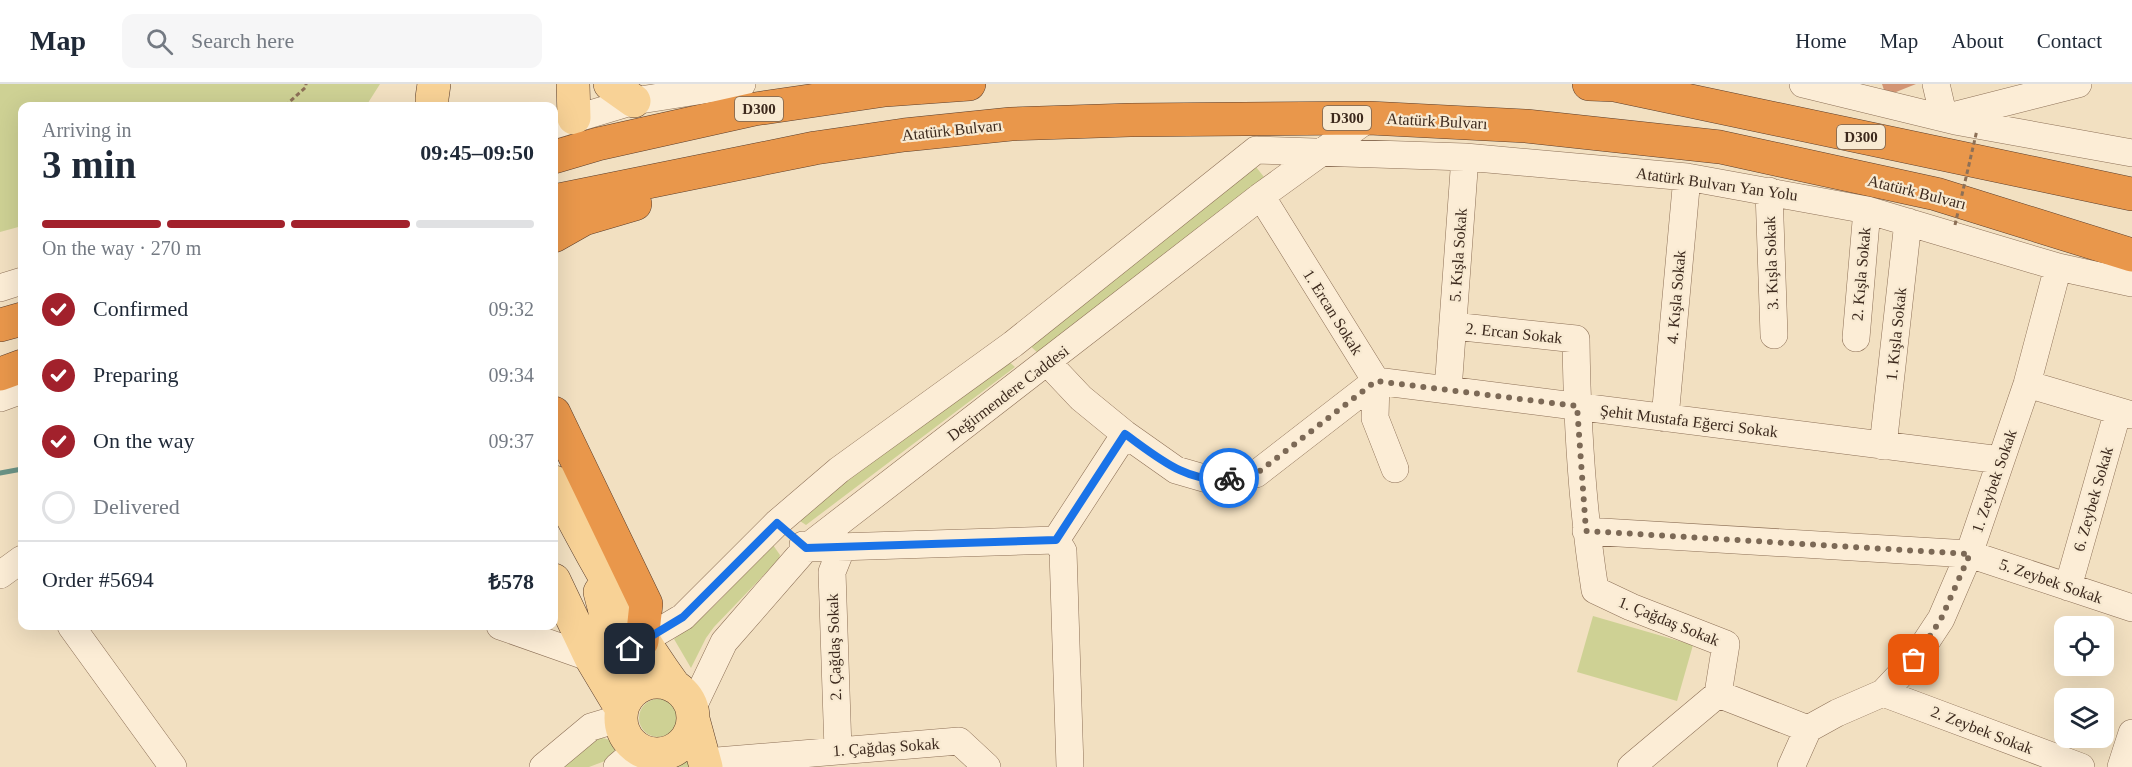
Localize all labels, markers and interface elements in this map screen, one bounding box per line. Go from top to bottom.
search box [122,14,542,68]
text: Map [30,25,86,56]
icon: search [143,25,176,58]
text: Search here [191,28,294,53]
text: Home [1795,29,1847,53]
text: Map [1880,29,1918,53]
text: About [1951,29,2004,53]
text: Contact [2037,29,2102,53]
road number: D300 [735,97,783,121]
road number: D300 [1323,106,1371,130]
street label: Atatürk Bulvarı [1386,110,1488,132]
street label: Atatürk Bulvarı [901,116,1004,144]
text: Arriving in [42,119,131,141]
road number: D300 [1837,125,1885,149]
text: 09:45–09:50 [420,140,534,165]
text: 3 min [42,143,136,186]
street label: Atatürk Bulvarı Yan Yolu [1635,164,1799,204]
street label: Atatürk Bulvarı [1866,172,1969,213]
street label: 5. Kışla Sokak [1446,208,1471,302]
street label: 3. Kışla Sokak [1761,216,1782,310]
street label: 2. Kışla Sokak [1848,227,1875,322]
text: On the way · 270 m [42,237,201,259]
street label: 4. Kışla Sokak [1663,250,1690,345]
street label: 1. Ercan Sokak [1300,266,1366,358]
street label: 1. Kışla Sokak [1883,286,1910,382]
icon: check [42,293,75,326]
text: Confirmed [93,296,188,321]
text: 09:32 [488,298,534,320]
street label: 2. Ercan Sokak [1465,319,1563,347]
street label: Değirmendere Caddesi [944,342,1073,445]
icon: check [42,359,75,392]
text: Preparing [93,362,179,387]
text: 09:34 [488,364,534,386]
street label: Şehit Mustafa Eğerci Sokak [1599,402,1779,441]
icon: check [42,425,75,458]
street label: 1. Zeybek Sokak [1968,427,2021,535]
text: On the way [93,428,194,453]
text: 09:37 [488,430,534,452]
street label: 6. Zeybek Sokak [2070,445,2117,554]
courier [1199,448,1259,508]
icon: bike [1213,462,1246,495]
text: Delivered [93,494,180,519]
street label: 5. Zeybek Sokak [1997,555,2105,608]
text: Order #5694 [42,567,154,592]
text: ₺578 [488,569,534,594]
street label: 2. Çağdaş Sokak [824,593,845,701]
street label: 1. Çağdaş Sokak [1616,593,1722,650]
map controls [2054,616,2114,748]
button: locate [2054,616,2114,676]
pin [604,623,655,674]
icon: home [613,632,646,665]
pin [1888,634,1939,685]
icon: bag [1897,643,1930,676]
button: layers [2054,688,2114,748]
street label: 2. Zeybek Sokak [1928,703,2035,758]
street label: 1. Çağdaş Sokak [832,735,940,760]

